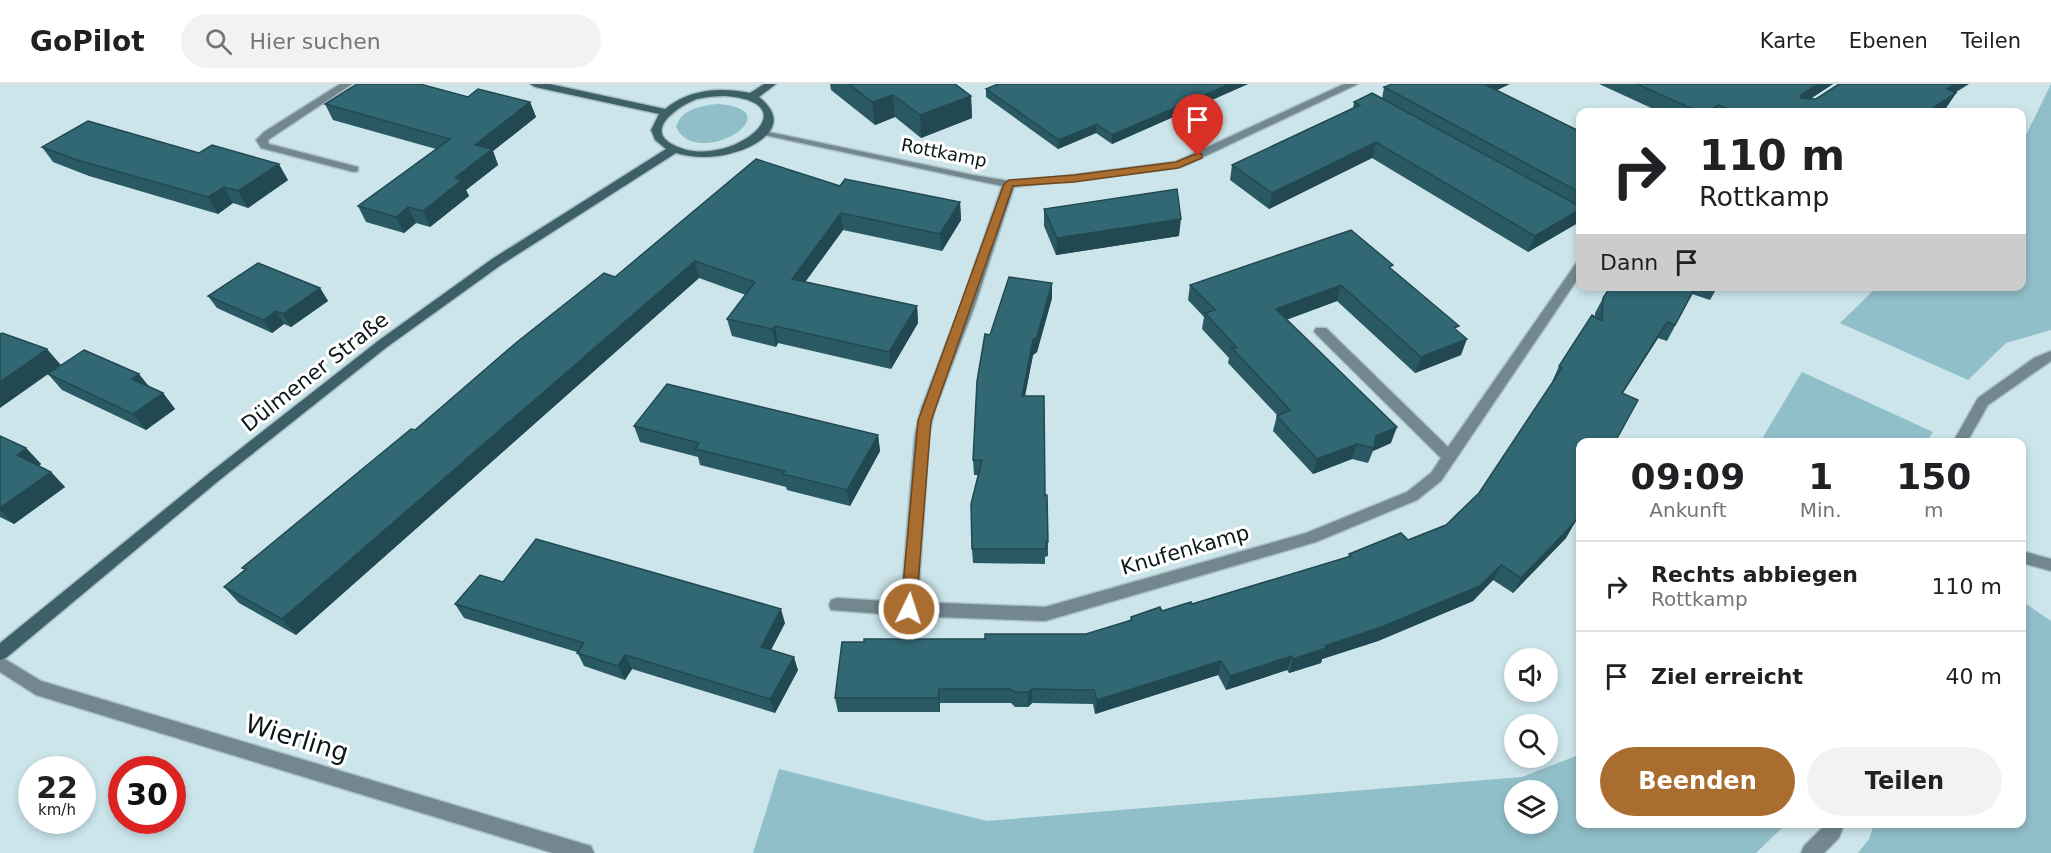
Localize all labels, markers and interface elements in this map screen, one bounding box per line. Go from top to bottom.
search box [181,14,601,68]
text: GoPilot [30,25,145,58]
icon: search [202,25,235,58]
text: Hier suchen [250,29,381,54]
text: Karte [1760,29,1816,53]
text: Ebenen [1849,29,1928,53]
text: Teilen [1961,29,2021,53]
pin [1172,94,1223,156]
icon: arrive [1181,103,1214,136]
text: 110 m [1699,131,1845,180]
icon: right [1600,132,1678,210]
street label: Rottkamp [899,134,989,171]
text: Rottkamp [1699,181,1829,212]
icon: arrive [1670,246,1703,279]
text: Dann [1600,250,1658,275]
street label: Dülmener Straße [237,307,393,437]
text: 09:09 [1631,456,1745,497]
text: 1 [1808,456,1833,497]
text: 150 [1896,456,1971,497]
text: Ankunft [1649,498,1727,522]
text: Min. [1800,498,1842,522]
text: m [1924,498,1944,522]
street label: Knufenkamp [1118,520,1252,580]
text: Rechts abbiegen [1651,562,1858,587]
icon: right [1600,570,1633,603]
text: 110 m [1932,574,2002,599]
position arrow [877,577,941,641]
text: Rottkamp [1651,587,1748,611]
map controls [1504,648,1558,834]
button: sound [1504,648,1558,702]
icon: arrive [1600,660,1633,693]
text: Ziel erreicht [1651,664,1803,689]
text: 40 m [1946,664,2002,689]
street label: Wierling [242,708,352,768]
button: search [1504,714,1558,768]
button: Beenden [1600,747,1795,816]
button: Teilen [1807,747,2002,816]
speed limit sign: 30 [108,756,186,834]
text: 22 [36,770,78,805]
button: layers [1504,780,1558,834]
text: km/h [38,801,76,819]

